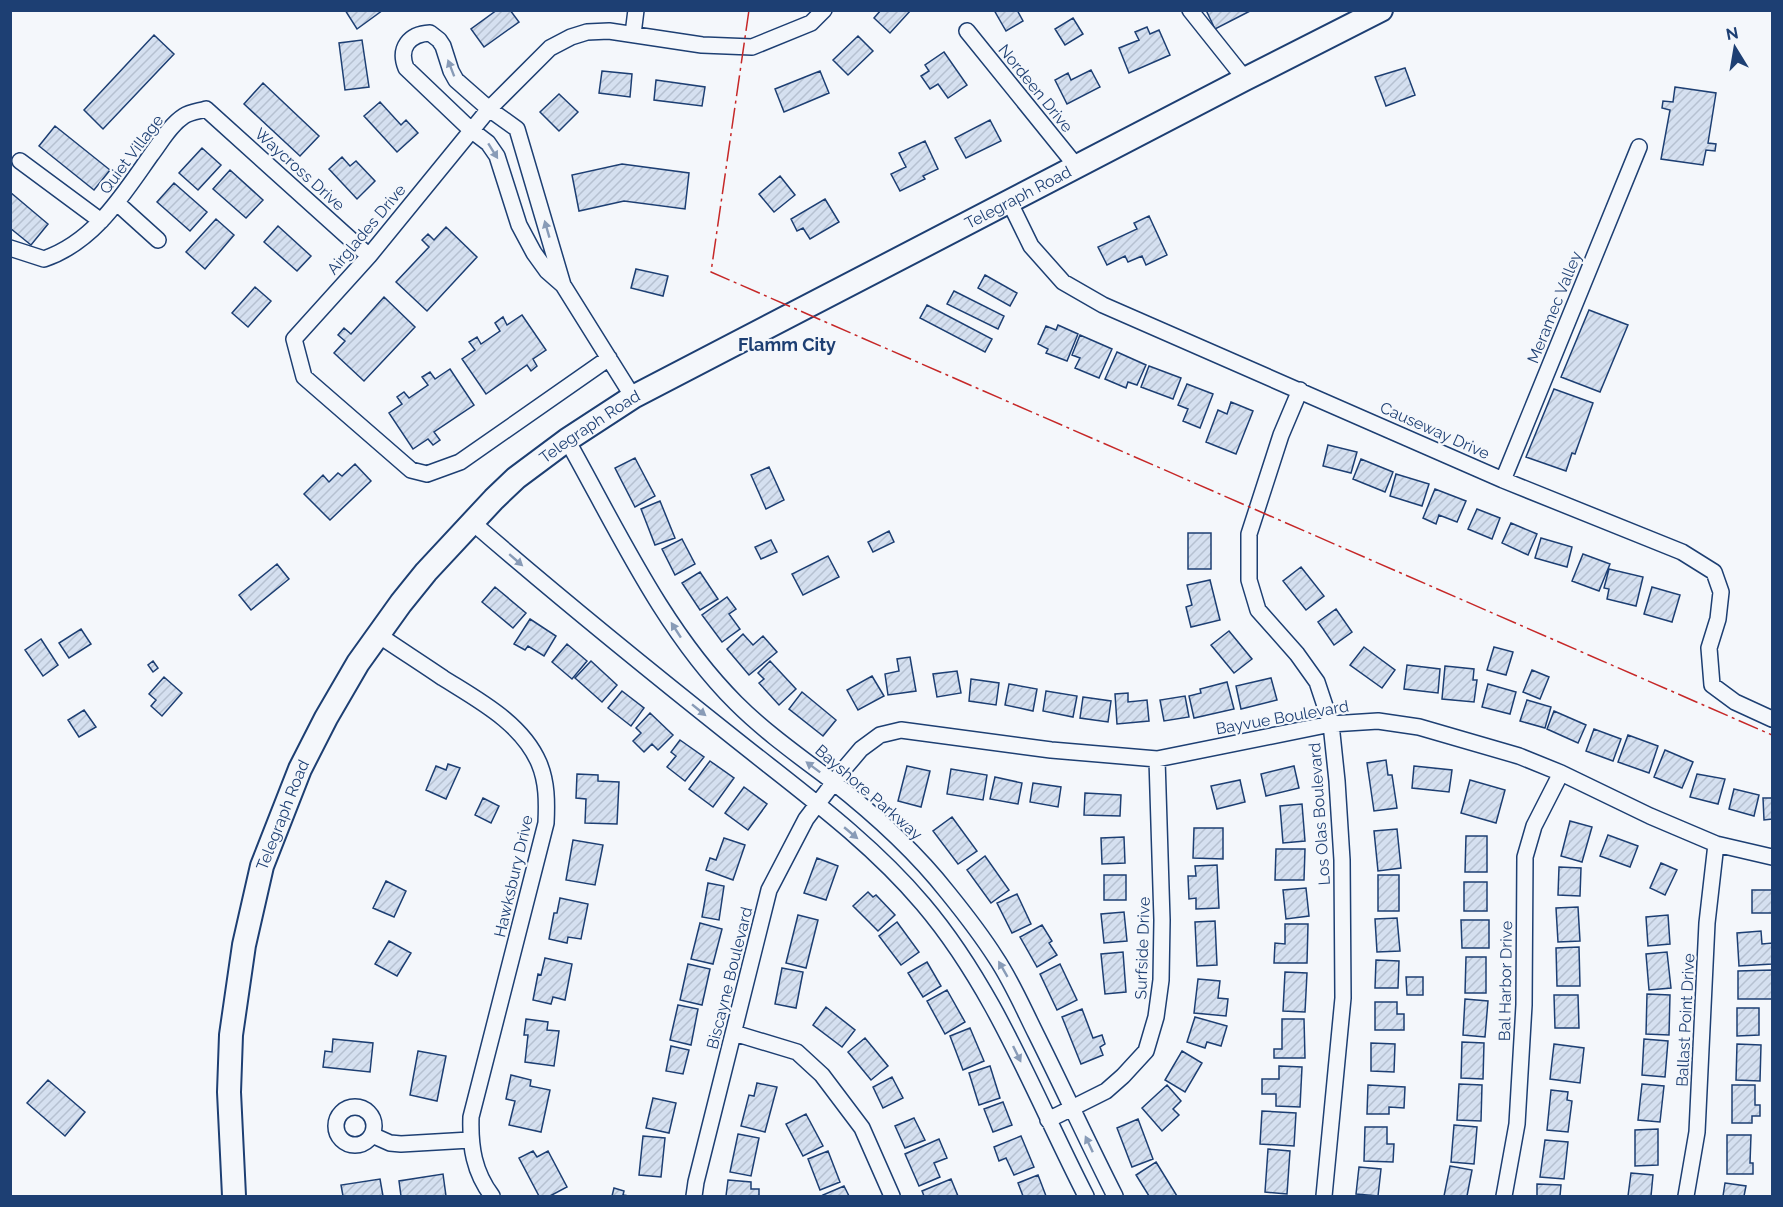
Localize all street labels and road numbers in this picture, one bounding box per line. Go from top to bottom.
street label: Nordeen Drive [994,41,1077,136]
street label: Quiet Village [95,111,167,198]
street label: Waycross Drive [251,124,348,215]
street label: Telegraph Road [962,162,1074,233]
street label: Airglades Drive [323,180,410,278]
street label: Meramec Valley [1523,248,1586,366]
street label: Telegraph Road [536,386,643,467]
street label: Causeway Drive [1377,398,1492,463]
street label: Bayvue Boulevard [1214,696,1350,739]
street label: Bayshore Parkway [811,741,926,844]
street label: Los Olas Boulevard [1305,742,1334,886]
street label: Telegraph Road [252,757,313,873]
street label: Hawksbury Drive [490,813,537,939]
street label: Surfside Drive [1131,896,1154,1000]
street label: Biscayne Boulevard [703,905,756,1051]
street label: Bal Harbor Drive [1495,921,1516,1041]
street label: Ballast Point Drive [1673,953,1698,1087]

